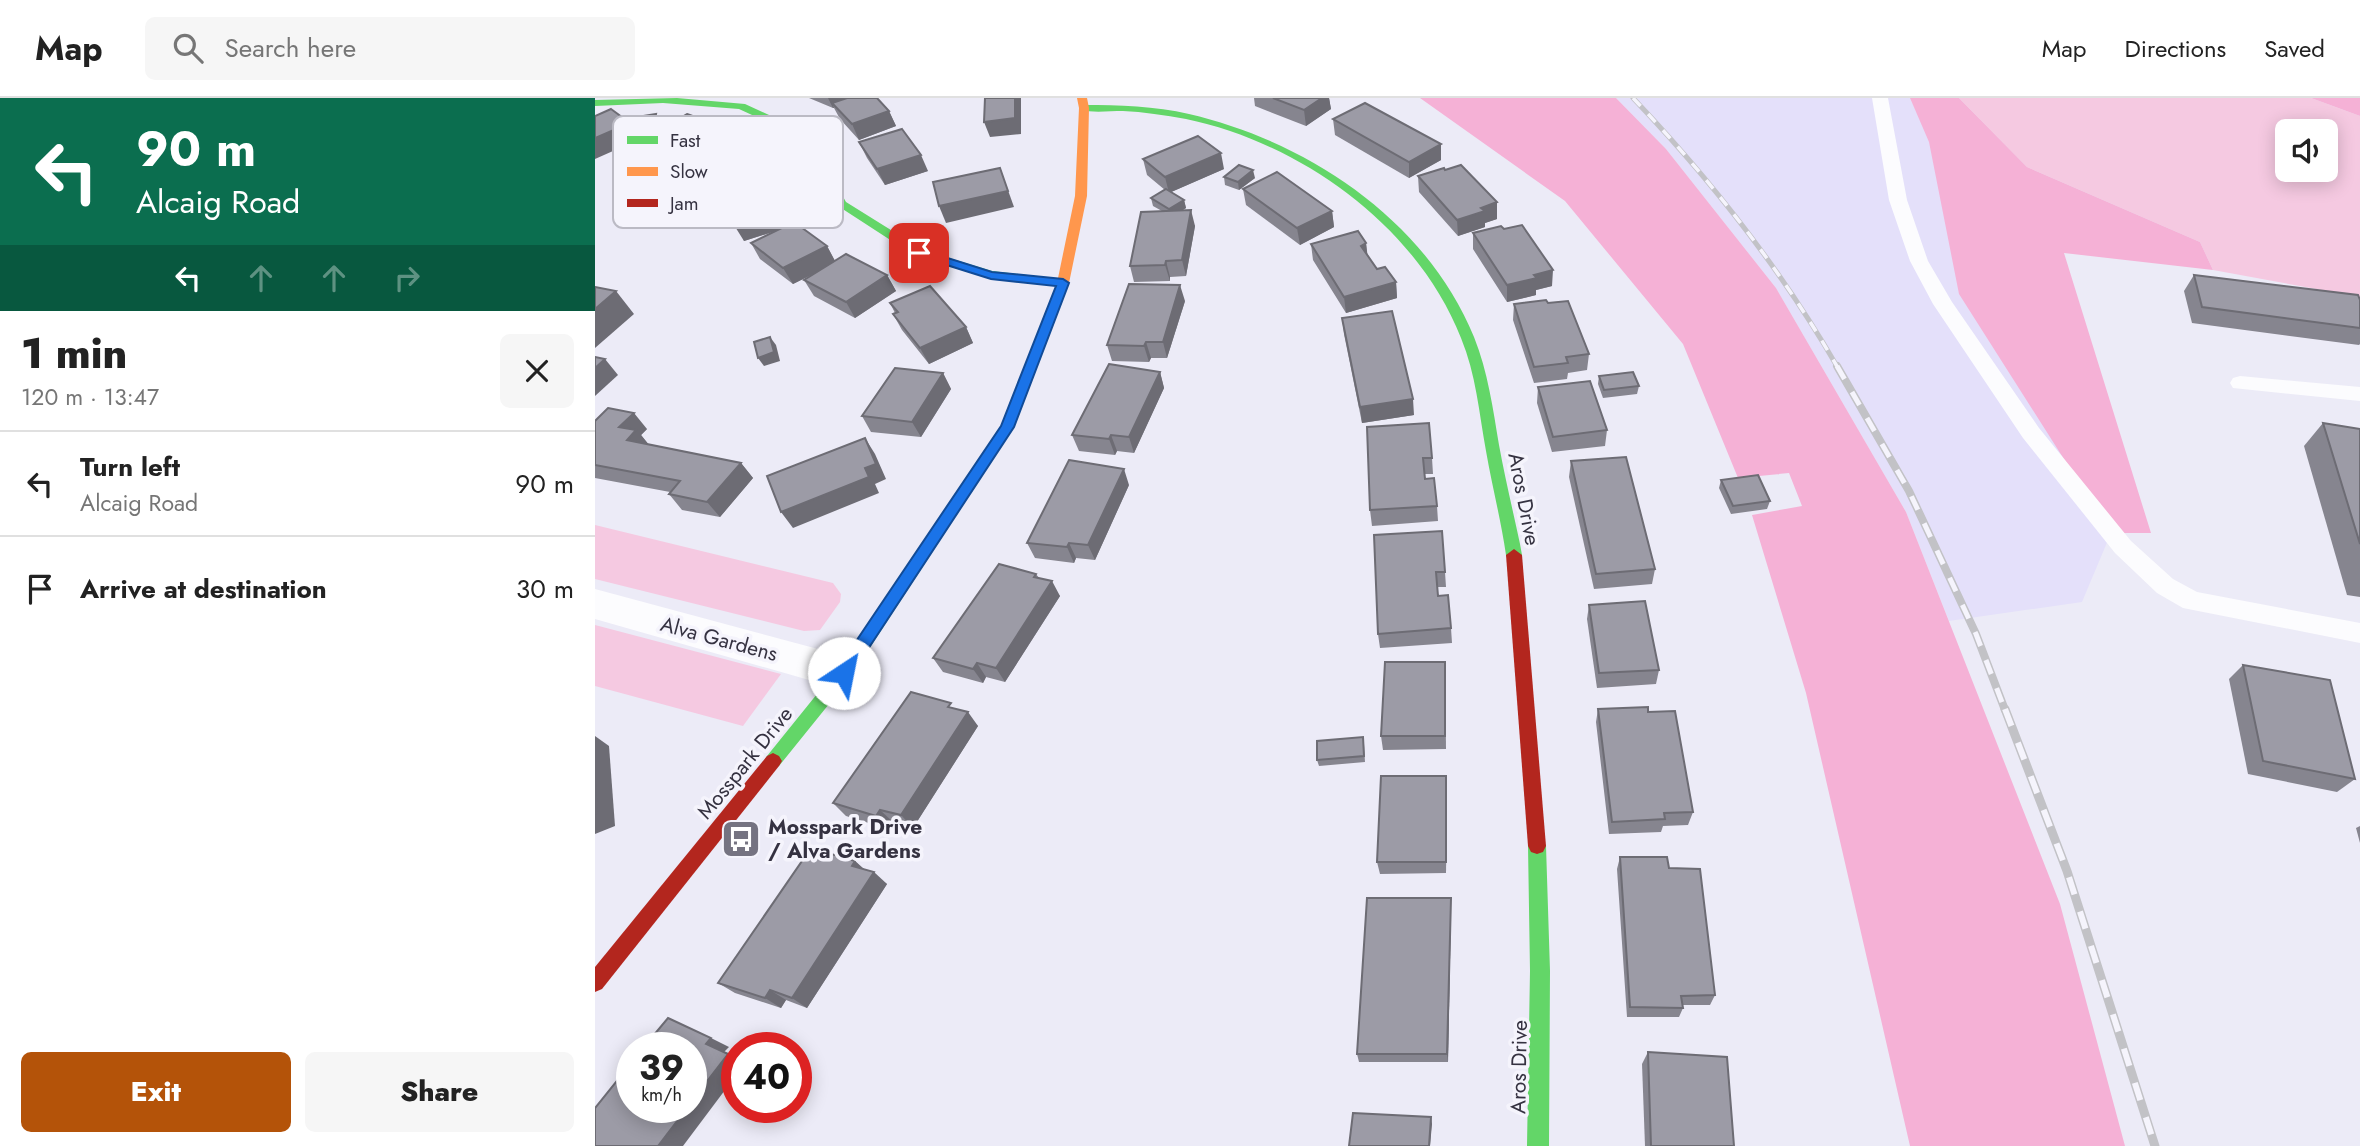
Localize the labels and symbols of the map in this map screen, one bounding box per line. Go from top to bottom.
legend [613,116,843,228]
text: Fast [670,127,701,154]
text: Slow [670,158,708,185]
text: Jam [667,190,699,217]
pin [889,223,949,283]
street label: Aros Drive [1500,450,1548,548]
street label: Alva Gardens [657,609,781,669]
position arrow [807,636,881,710]
street label: Mosspark Drive [690,700,800,826]
place label: Mosspark Drive / Alva Gardens [768,812,922,866]
bus stop icon: Mosspark Drive / Alva Gardens [720,818,762,860]
street label: Aros Drive [1503,1020,1535,1114]
speed limit sign: 40 [721,1032,812,1123]

